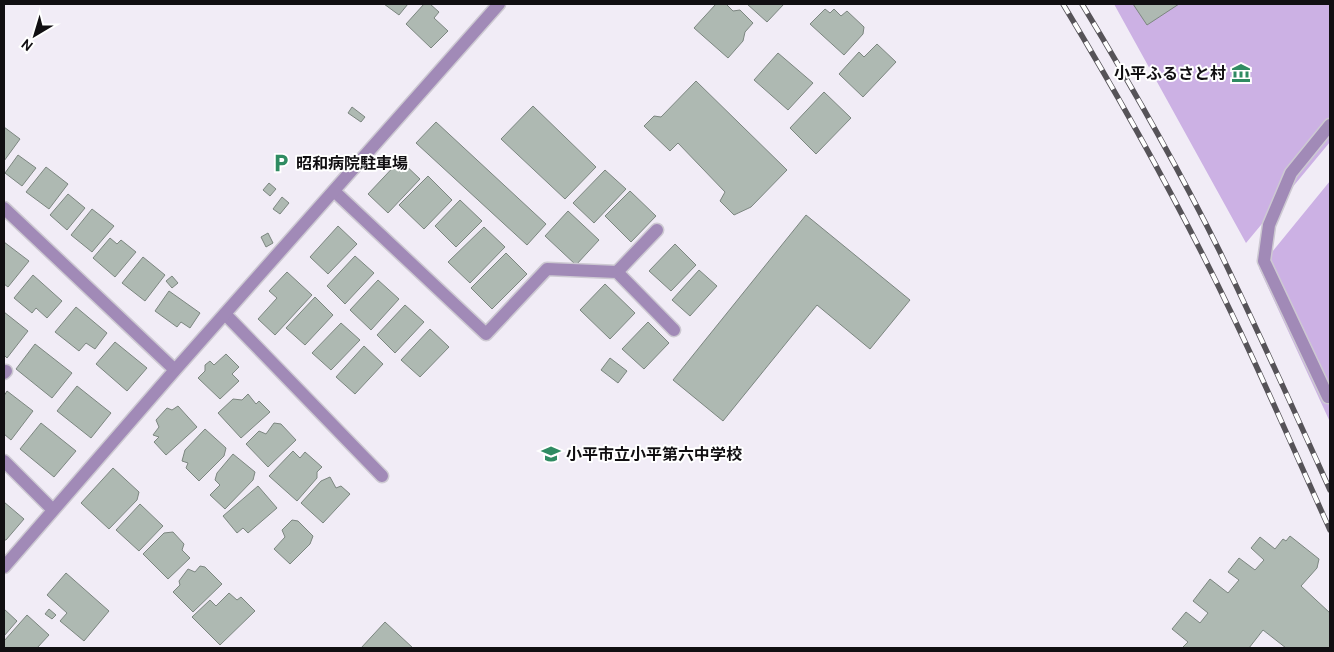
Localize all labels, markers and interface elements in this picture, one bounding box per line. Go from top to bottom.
north arrow [10,10,60,60]
text: N [18,35,36,55]
museum icon: 小平ふるさと村 [1230,62,1252,84]
place label: 小平ふるさと村 [1114,64,1226,83]
parking icon: 昭和病院駐車場 [270,152,292,174]
place label: 昭和病院駐車場 [296,154,408,173]
school or university icon: 小平市立小平第六中学校 [540,443,562,465]
place label: 小平市立小平第六中学校 [566,445,742,464]

